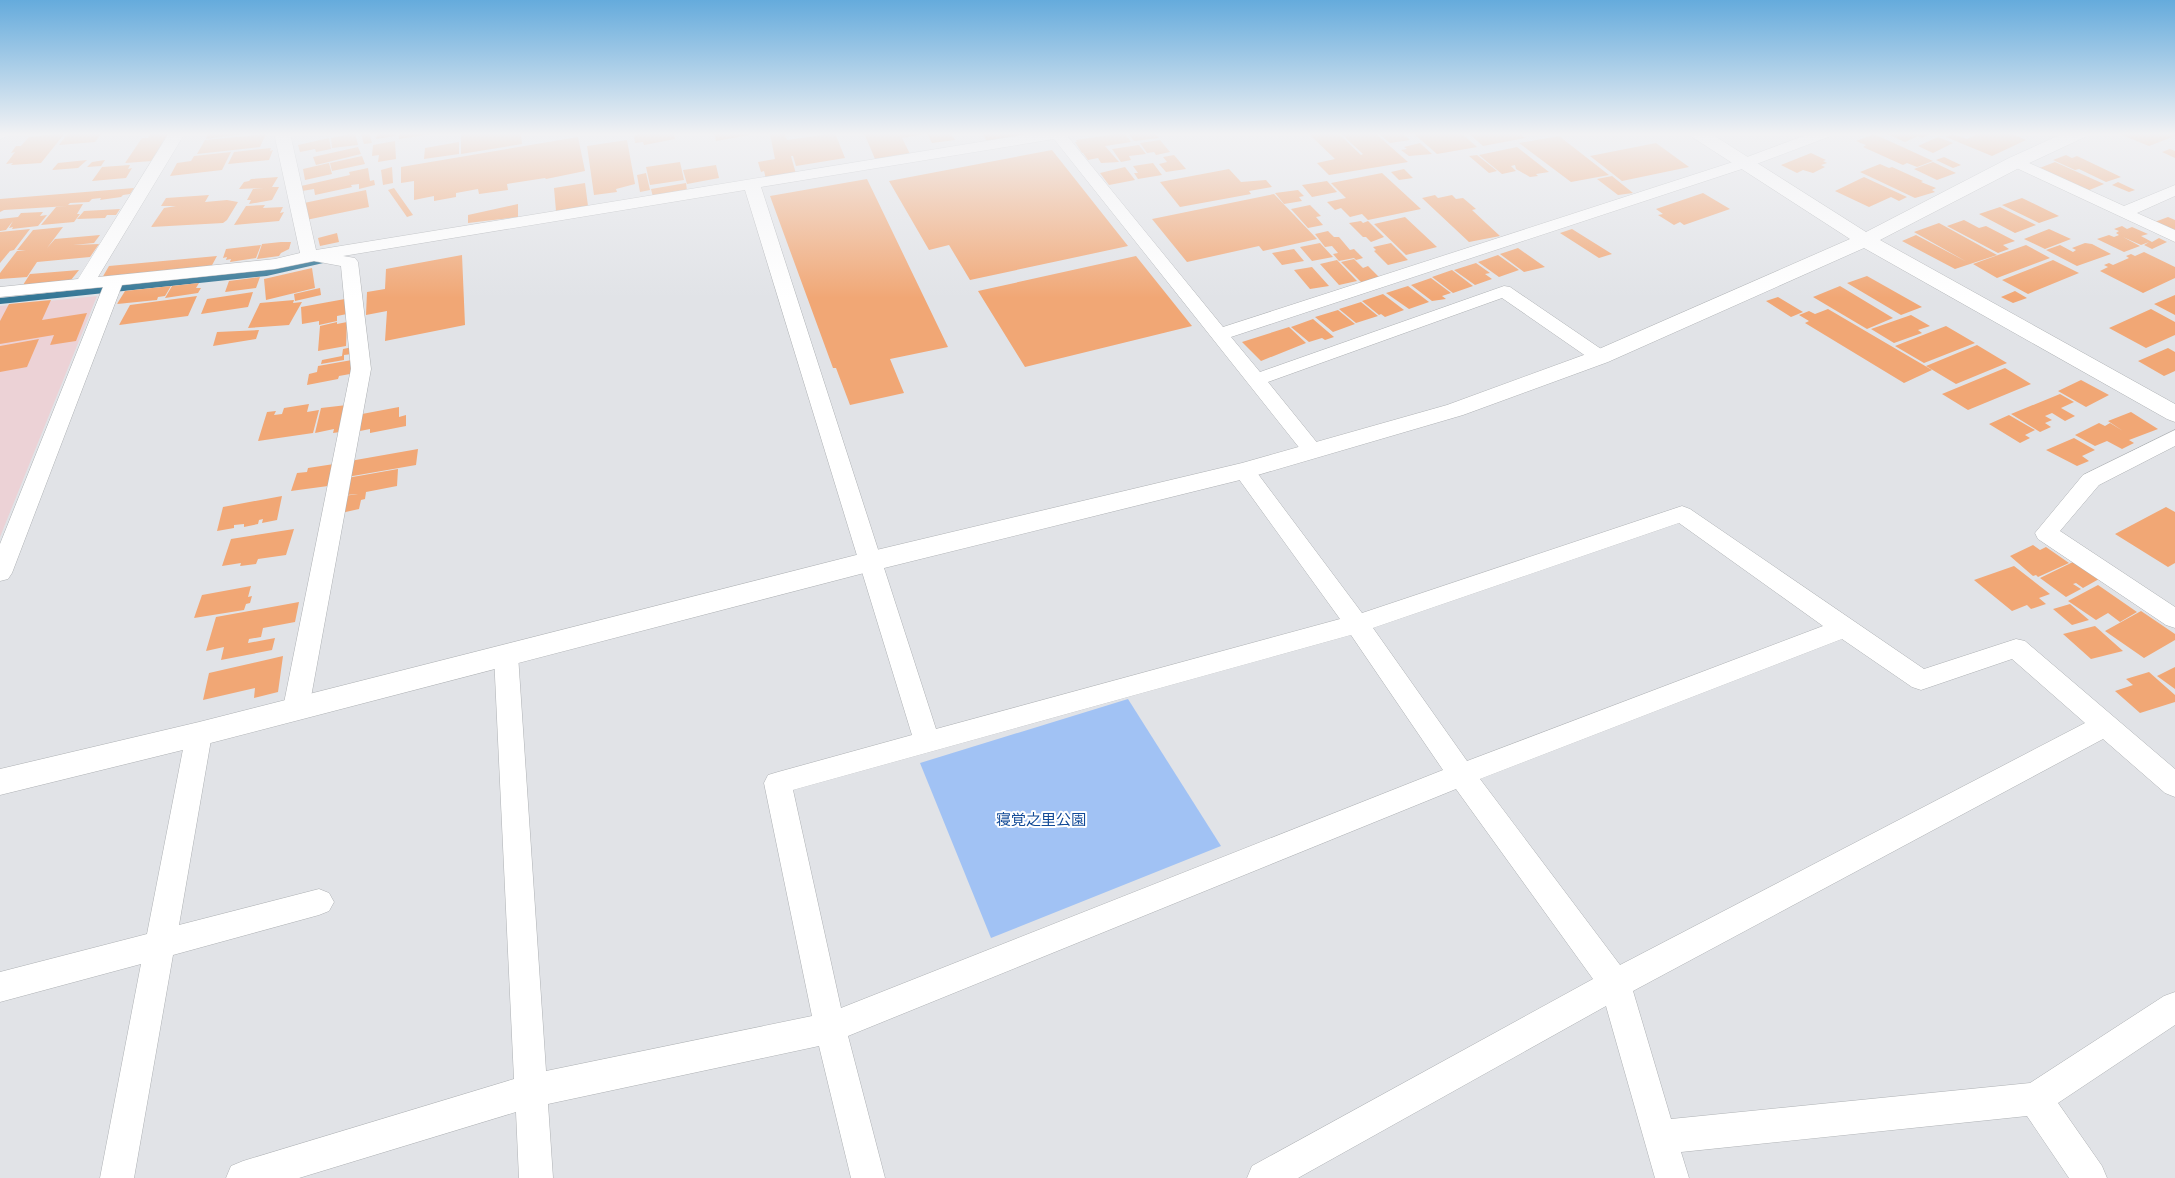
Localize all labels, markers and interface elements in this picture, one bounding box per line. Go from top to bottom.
park label: 寝覚之里公園 [996,810,1086,828]

